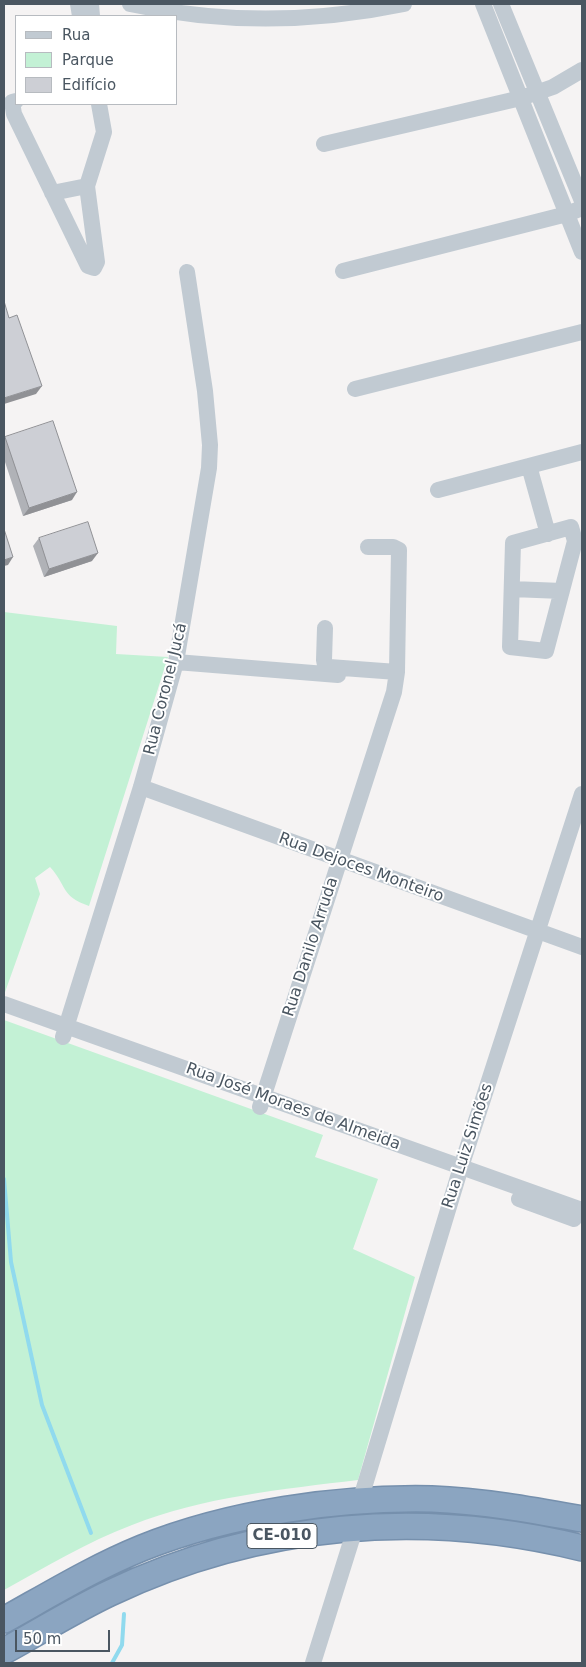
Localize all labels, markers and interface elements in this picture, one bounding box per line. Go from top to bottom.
legend [15,15,178,105]
text: Rua [62,26,90,44]
text: Parque [62,51,114,69]
text: Edifício [62,76,116,94]
street label: Rua Coronel Jucá [140,621,192,757]
street label: Rua Dejoces Monteiro [276,829,446,907]
street label: Rua Danilo Arruda [279,875,343,1019]
street label: Rua José Moraes de Almeida [183,1059,403,1155]
street label: Rua Luiz Simões [439,1081,497,1211]
road number: CE-010 [247,1524,317,1548]
scale bar [18,1620,112,1652]
text: 50 m [23,1630,61,1648]

